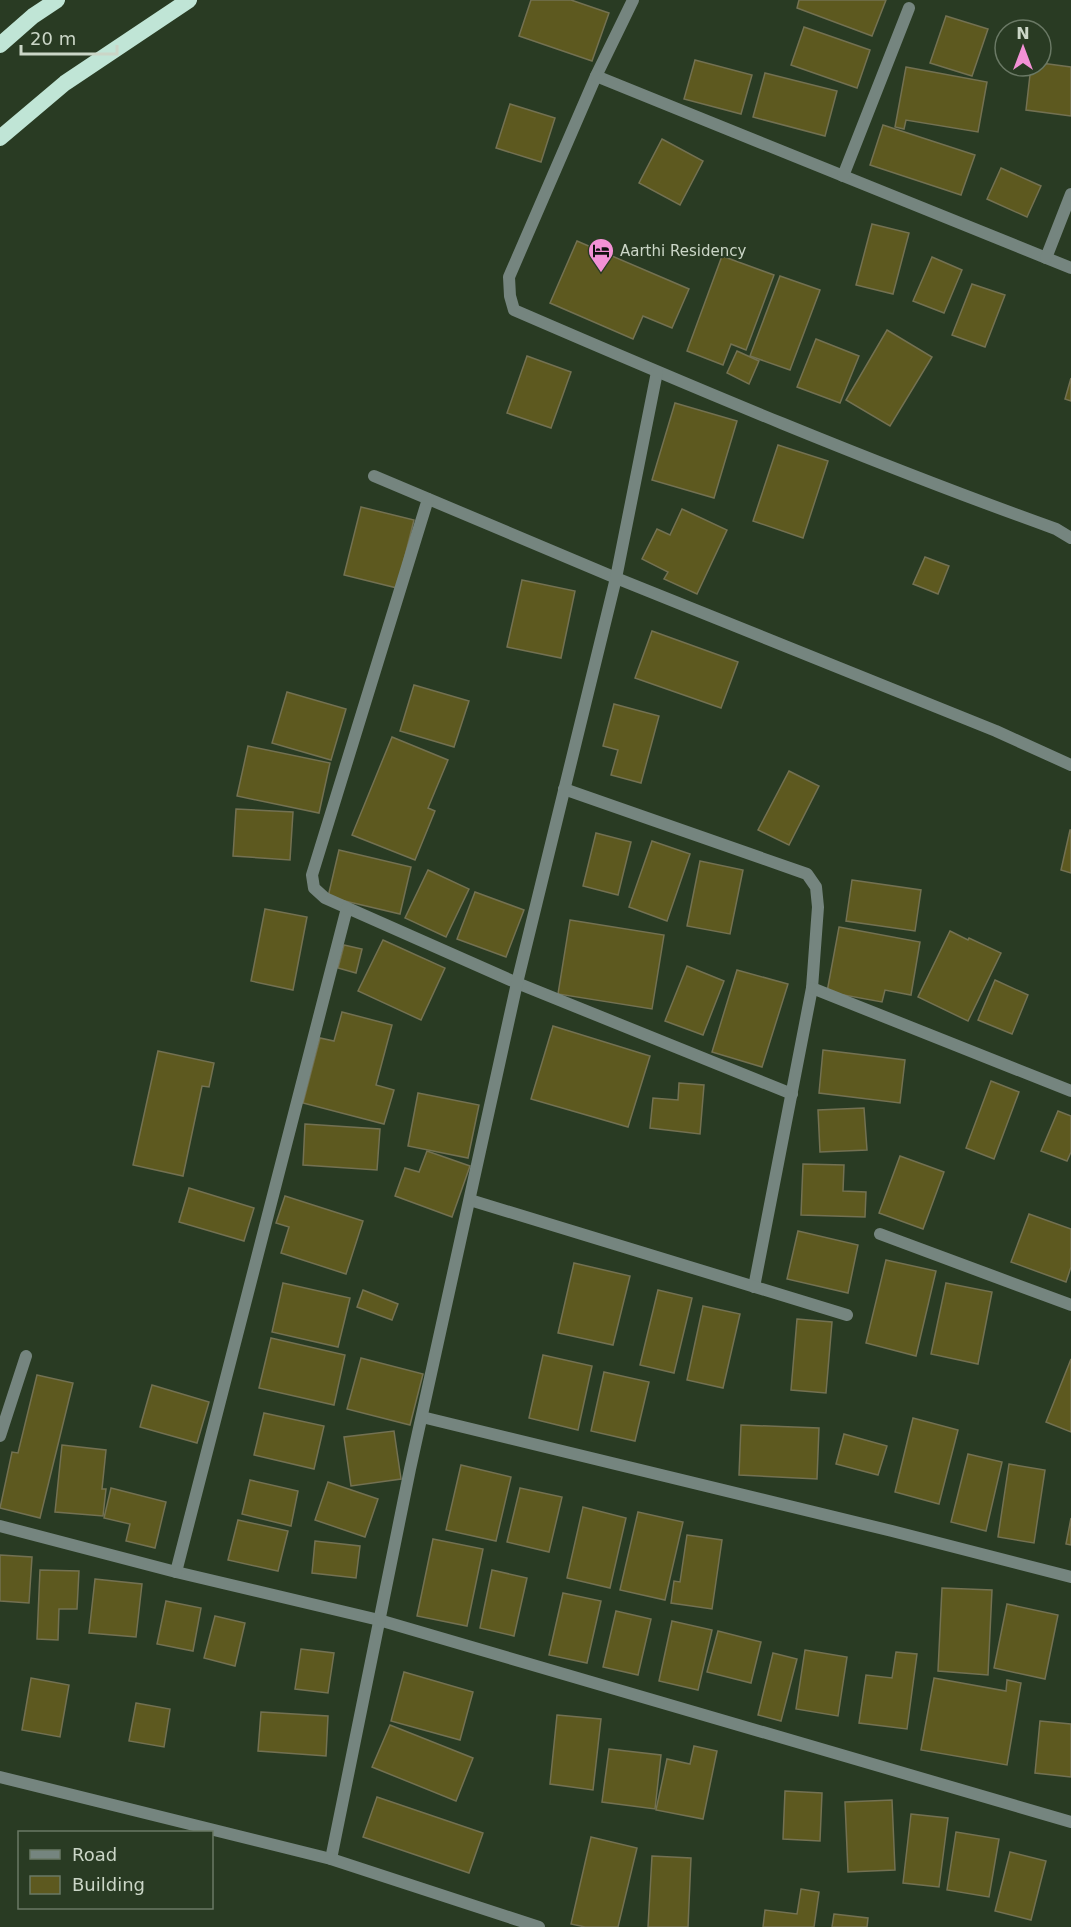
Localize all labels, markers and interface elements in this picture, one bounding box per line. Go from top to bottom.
scale bar [21,18,117,56]
north arrow [993,18,1053,78]
text: N [1016,24,1030,43]
text: 20 m [30,28,76,49]
hotel icon: Aarthi Residency [586,236,616,274]
place label: Aarthi Residency [620,242,746,260]
legend [18,1831,213,1909]
text: Road [72,1844,117,1865]
text: Building [72,1874,145,1895]

